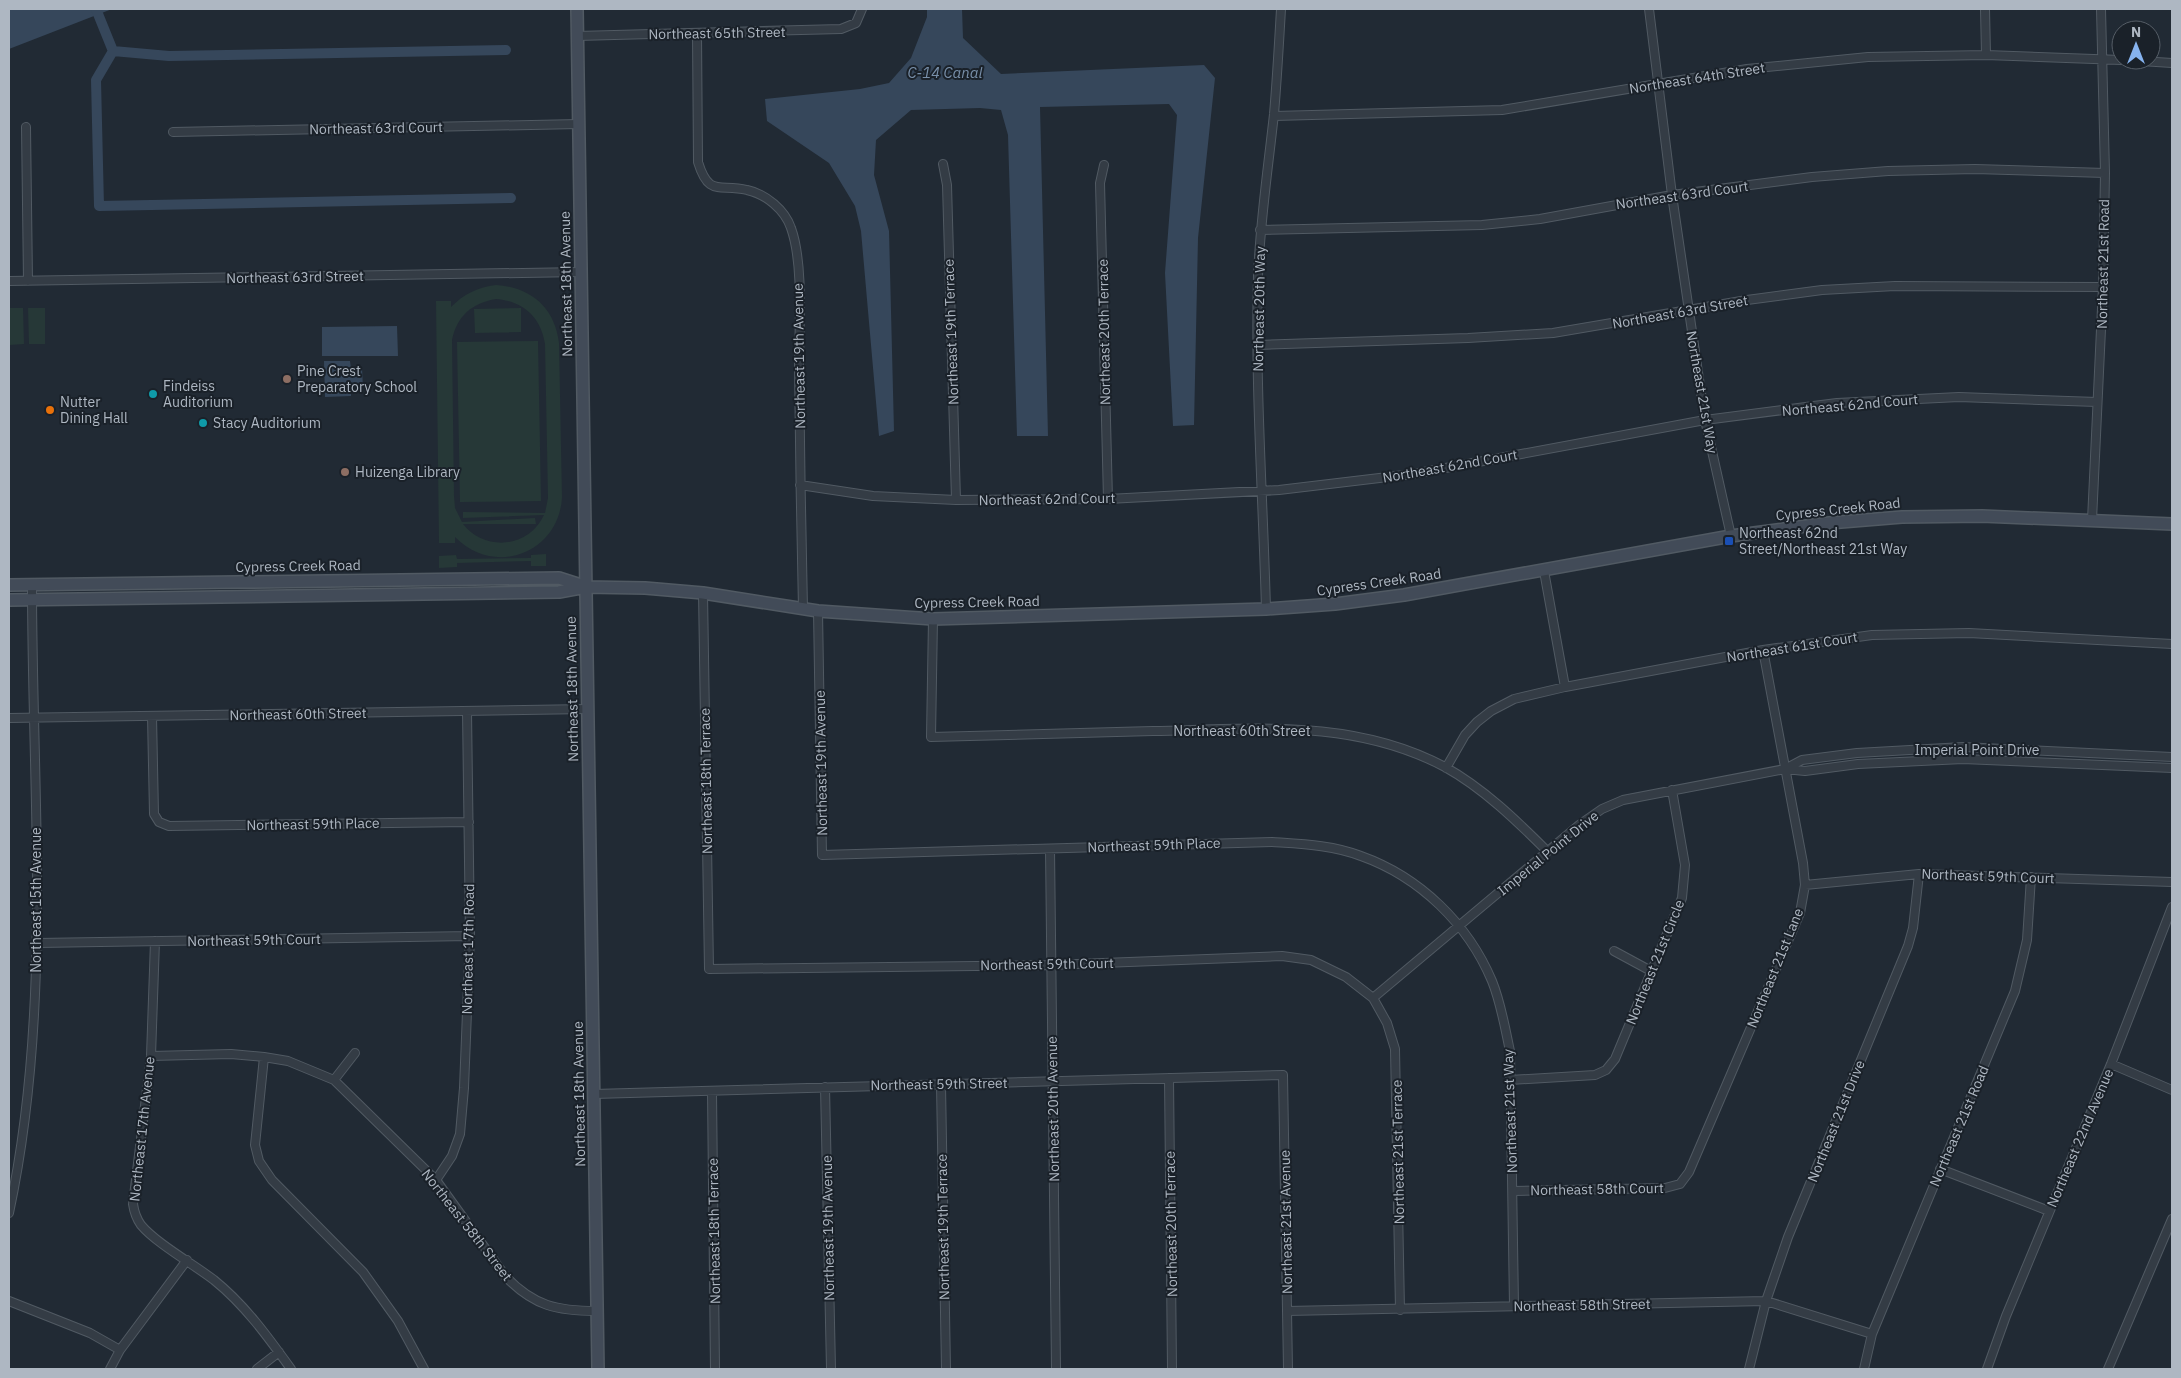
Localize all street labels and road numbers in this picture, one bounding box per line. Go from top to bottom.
street label: Northeast 65th Street [648,23,786,43]
street label: Northeast 64th Street [1628,58,1766,98]
street label: Northeast 63rd Court [309,118,443,138]
street label: Northeast 63rd Court [1615,177,1750,213]
street label: Northeast 21st Road [2093,199,2113,329]
street label: Northeast 18th Avenue [556,211,576,357]
street label: Northeast 20th Way [1249,246,1269,372]
street label: Northeast 19th Terrace [939,258,963,405]
street label: Northeast 20th Terrace [1094,259,1114,405]
street label: Northeast 63rd Street [226,267,364,287]
street label: Northeast 19th Avenue [789,283,809,429]
street label: Northeast 63rd Street [1611,291,1749,333]
street label: Northeast 21st Way [1682,329,1722,455]
street label: Northeast 62nd Court [1781,390,1919,420]
street label: Northeast 62nd Court [1381,445,1519,487]
street label: Northeast 62nd Court [979,489,1116,509]
street label: Cypress Creek Road [1775,493,1901,525]
street label: Cypress Creek Road [235,556,361,576]
street label: Cypress Creek Road [1316,564,1442,600]
street label: Cypress Creek Road [914,592,1040,612]
street label: Northeast 18th Avenue [562,616,582,762]
street label: Northeast 61st Court [1725,628,1859,666]
street label: Northeast 19th Avenue [811,690,831,836]
street label: Northeast 60th Street [229,704,367,724]
street label: Northeast 18th Terrace [696,708,716,854]
street label: Northeast 60th Street [1173,722,1311,740]
street label: Imperial Point Drive [1914,741,2040,759]
street label: Imperial Point Drive [1494,806,1603,899]
street label: Northeast 59th Place [246,814,380,834]
street label: Northeast 15th Avenue [27,827,45,973]
street label: Northeast 59th Place [1087,834,1221,856]
street label: Northeast 59th Court [1921,865,2055,887]
street label: Northeast 17th Road [458,883,478,1015]
street label: Northeast 21st Circle [1622,896,1688,1027]
street label: Northeast 21st Lane [1743,905,1807,1031]
street label: Northeast 59th Court [187,930,321,950]
street label: Northeast 59th Court [980,954,1114,974]
street label: Northeast 18th Avenue [569,1021,589,1167]
street label: Northeast 20th Avenue [1043,1036,1063,1182]
street label: Northeast 21st Way [1499,1049,1521,1173]
street label: Northeast 17th Avenue [125,1055,159,1202]
street label: Northeast 21st Drive [1803,1057,1869,1185]
street label: Northeast 21st Road [1925,1063,1993,1189]
street label: Northeast 22nd Avenue [2043,1066,2117,1210]
street label: Northeast 59th Street [870,1074,1008,1094]
street label: Northeast 21st Terrace [1388,1079,1408,1225]
street label: Northeast 21st Avenue [1276,1149,1296,1294]
street label: Northeast 20th Terrace [1161,1151,1181,1297]
street label: Northeast 19th Terrace [933,1154,953,1300]
street label: Northeast 19th Avenue [818,1155,838,1301]
street label: Northeast 18th Terrace [704,1158,724,1304]
street label: Northeast 58th Street [418,1165,516,1285]
street label: Northeast 58th Court [1530,1179,1664,1199]
street label: Northeast 58th Street [1513,1295,1651,1315]

